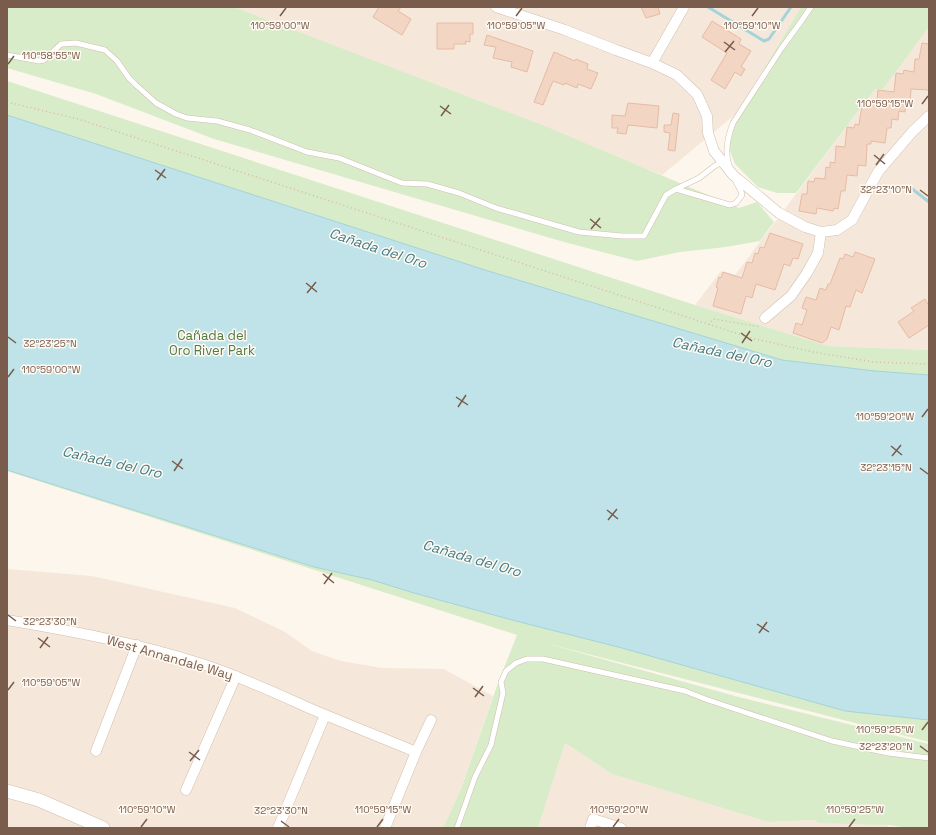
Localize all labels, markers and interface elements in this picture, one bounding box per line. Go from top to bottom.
text: 110°59'00"W [250,19,310,32]
text: 110°59'05"W [487,19,546,32]
text: 110°59'10"W [724,19,781,32]
text: 110°58'55"W [22,49,80,62]
text: 110°59'15"W [857,97,913,110]
text: 32°23'10"N [860,183,912,196]
water label: Cañada del Oro [327,224,429,272]
park label: Cañada del Oro River Park [169,327,255,359]
water label: Cañada del Oro [670,333,774,371]
text: 32°23'25"N [23,337,77,350]
text: 110°59'00"W [21,363,81,376]
text: 110°59'20"W [856,410,915,423]
water label: Cañada del Oro [61,442,164,482]
text: 32°23'15"N [860,461,912,474]
water label: Cañada del Oro [421,535,524,581]
text: 32°23'30"N [23,615,77,628]
street label: West Annandale Way [105,631,235,684]
text: 110°59'05"W [22,676,81,689]
text: 110°59'25"W [856,723,914,736]
text: 32°23'20"N [859,740,913,753]
text: 110°59'10"W [119,803,176,816]
text: 110°59'15"W [355,803,411,816]
text: 110°59'20"W [590,803,649,816]
text: 110°59'25"W [826,803,884,816]
text: 32°23'30"N [254,804,308,817]

